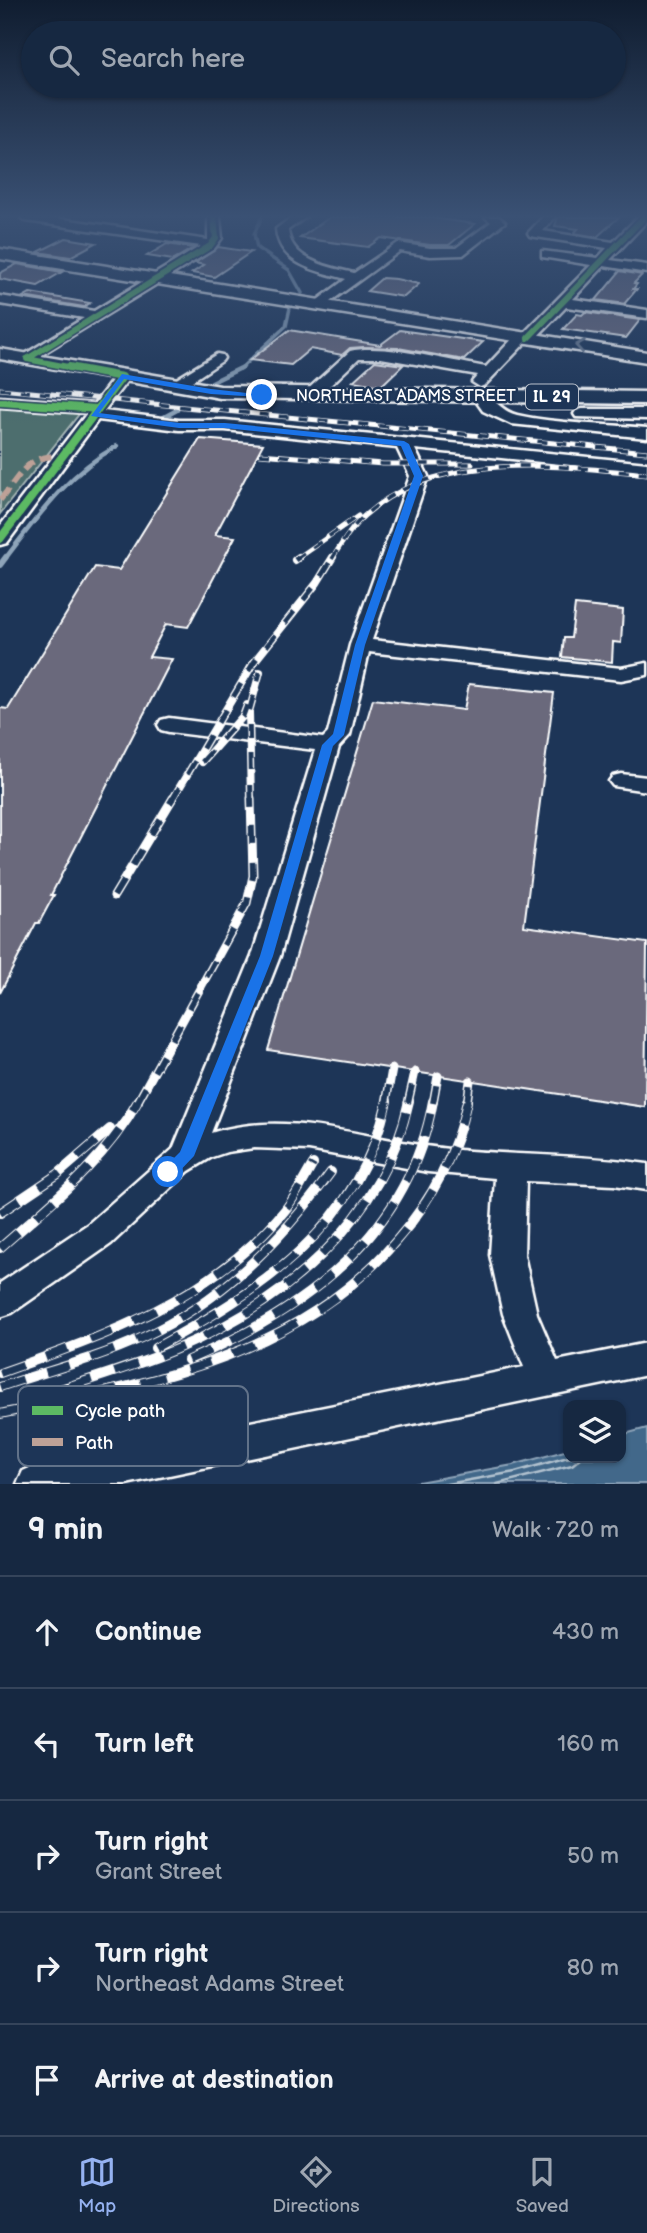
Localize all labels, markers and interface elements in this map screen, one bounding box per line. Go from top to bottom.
search box [21,21,626,98]
icon: search [45,41,83,79]
text: Search here [101,44,245,75]
one-way arrow [574,339,586,354]
route end [246,379,277,410]
road number: IL 29 [526,384,578,410]
street label: NORTHEAST ADAMS STREET [296,387,516,406]
route start [152,1156,183,1187]
legend [18,1386,248,1466]
text: Cycle path [75,1400,165,1423]
map controls [563,1400,626,1463]
button: layers [563,1400,626,1463]
text: Path [75,1432,113,1455]
text: 9 min [28,1512,103,1548]
text: Walk · 720 m [492,1516,619,1544]
icon: ahead [28,1613,66,1651]
text: Continue [95,1617,202,1648]
text: 430 m [552,1618,619,1646]
icon: left [28,1725,66,1763]
text: Turn left [95,1729,194,1760]
text: 160 m [557,1730,619,1758]
text: Turn right [95,1827,208,1858]
icon: right [28,1837,66,1875]
text: 50 m [567,1842,619,1870]
text: Grant Street [95,1858,222,1886]
text: Turn right [95,1939,208,1970]
icon: right [28,1949,66,1987]
text: 80 m [567,1954,619,1982]
text: Northeast Adams Street [95,1970,344,1998]
icon: arrive [28,2061,66,2099]
text: Arrive at destination [95,2065,334,2096]
tab: Map [78,2153,116,2218]
tab: Directions [272,2153,360,2218]
tab: Saved [516,2153,569,2218]

